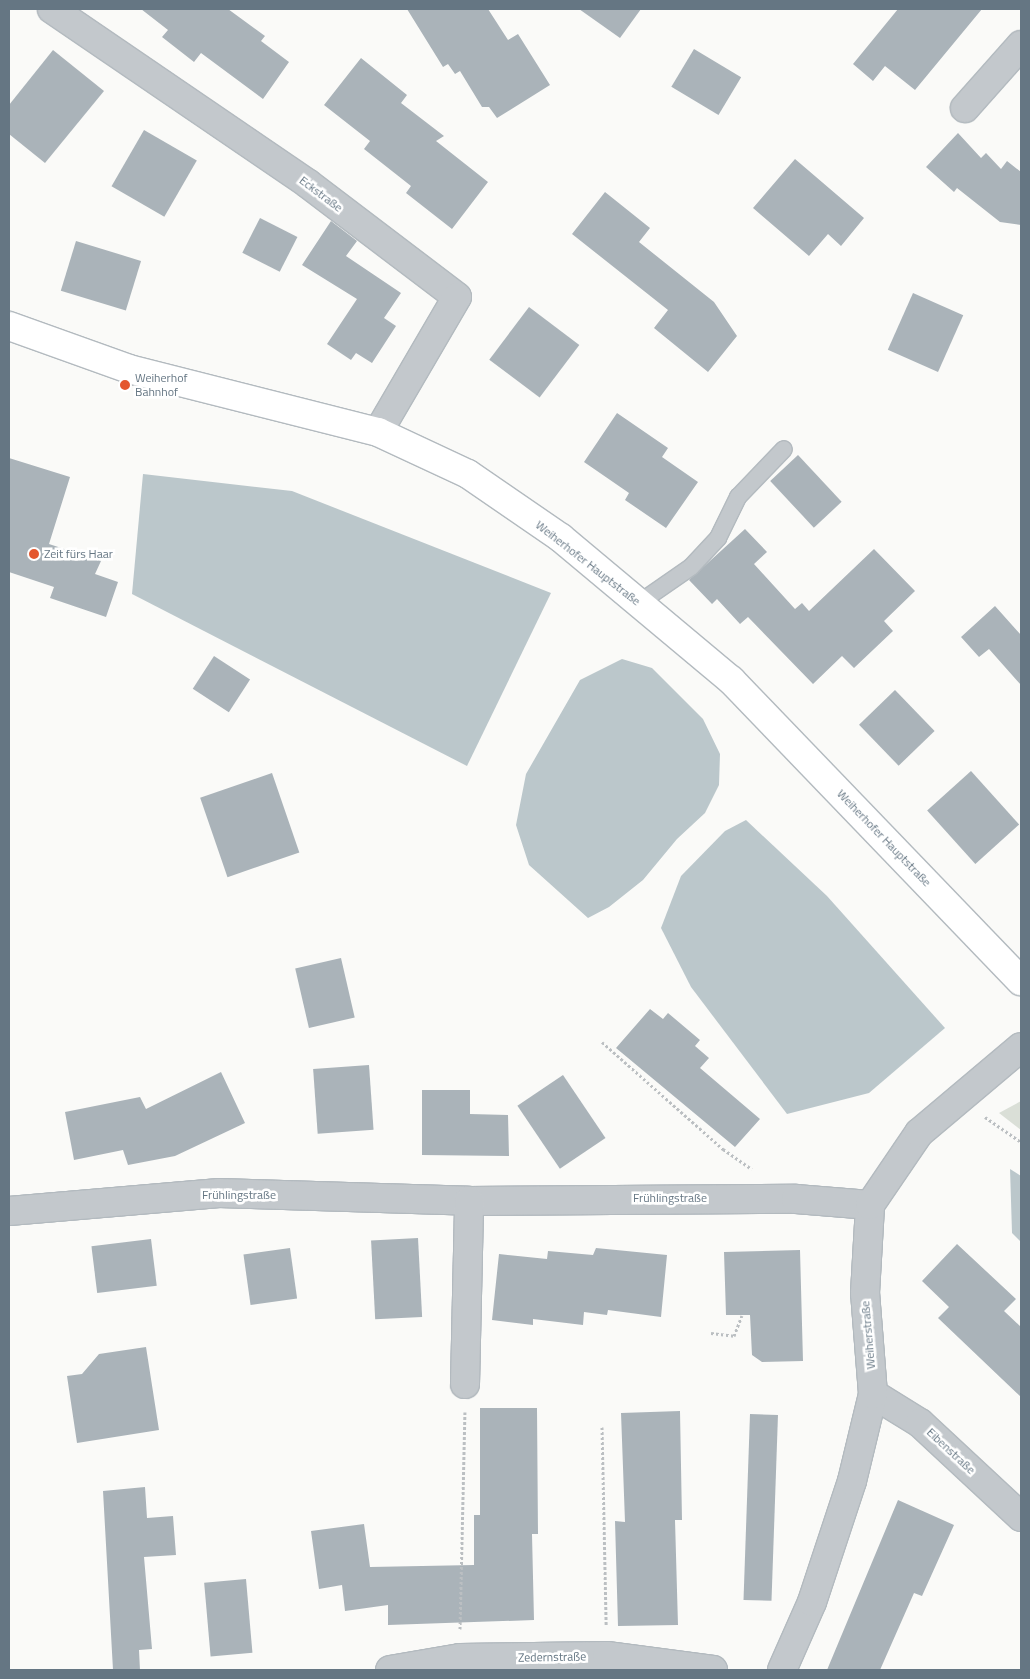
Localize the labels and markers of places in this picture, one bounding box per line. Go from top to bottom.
place label: Weiherhof Bahnhof [135,371,187,399]
marker: Weiherhof Bahnhof [119,379,131,391]
place label: Zeit fürs Haar [44,547,113,561]
marker: Zeit fürs Haar [28,548,40,560]

